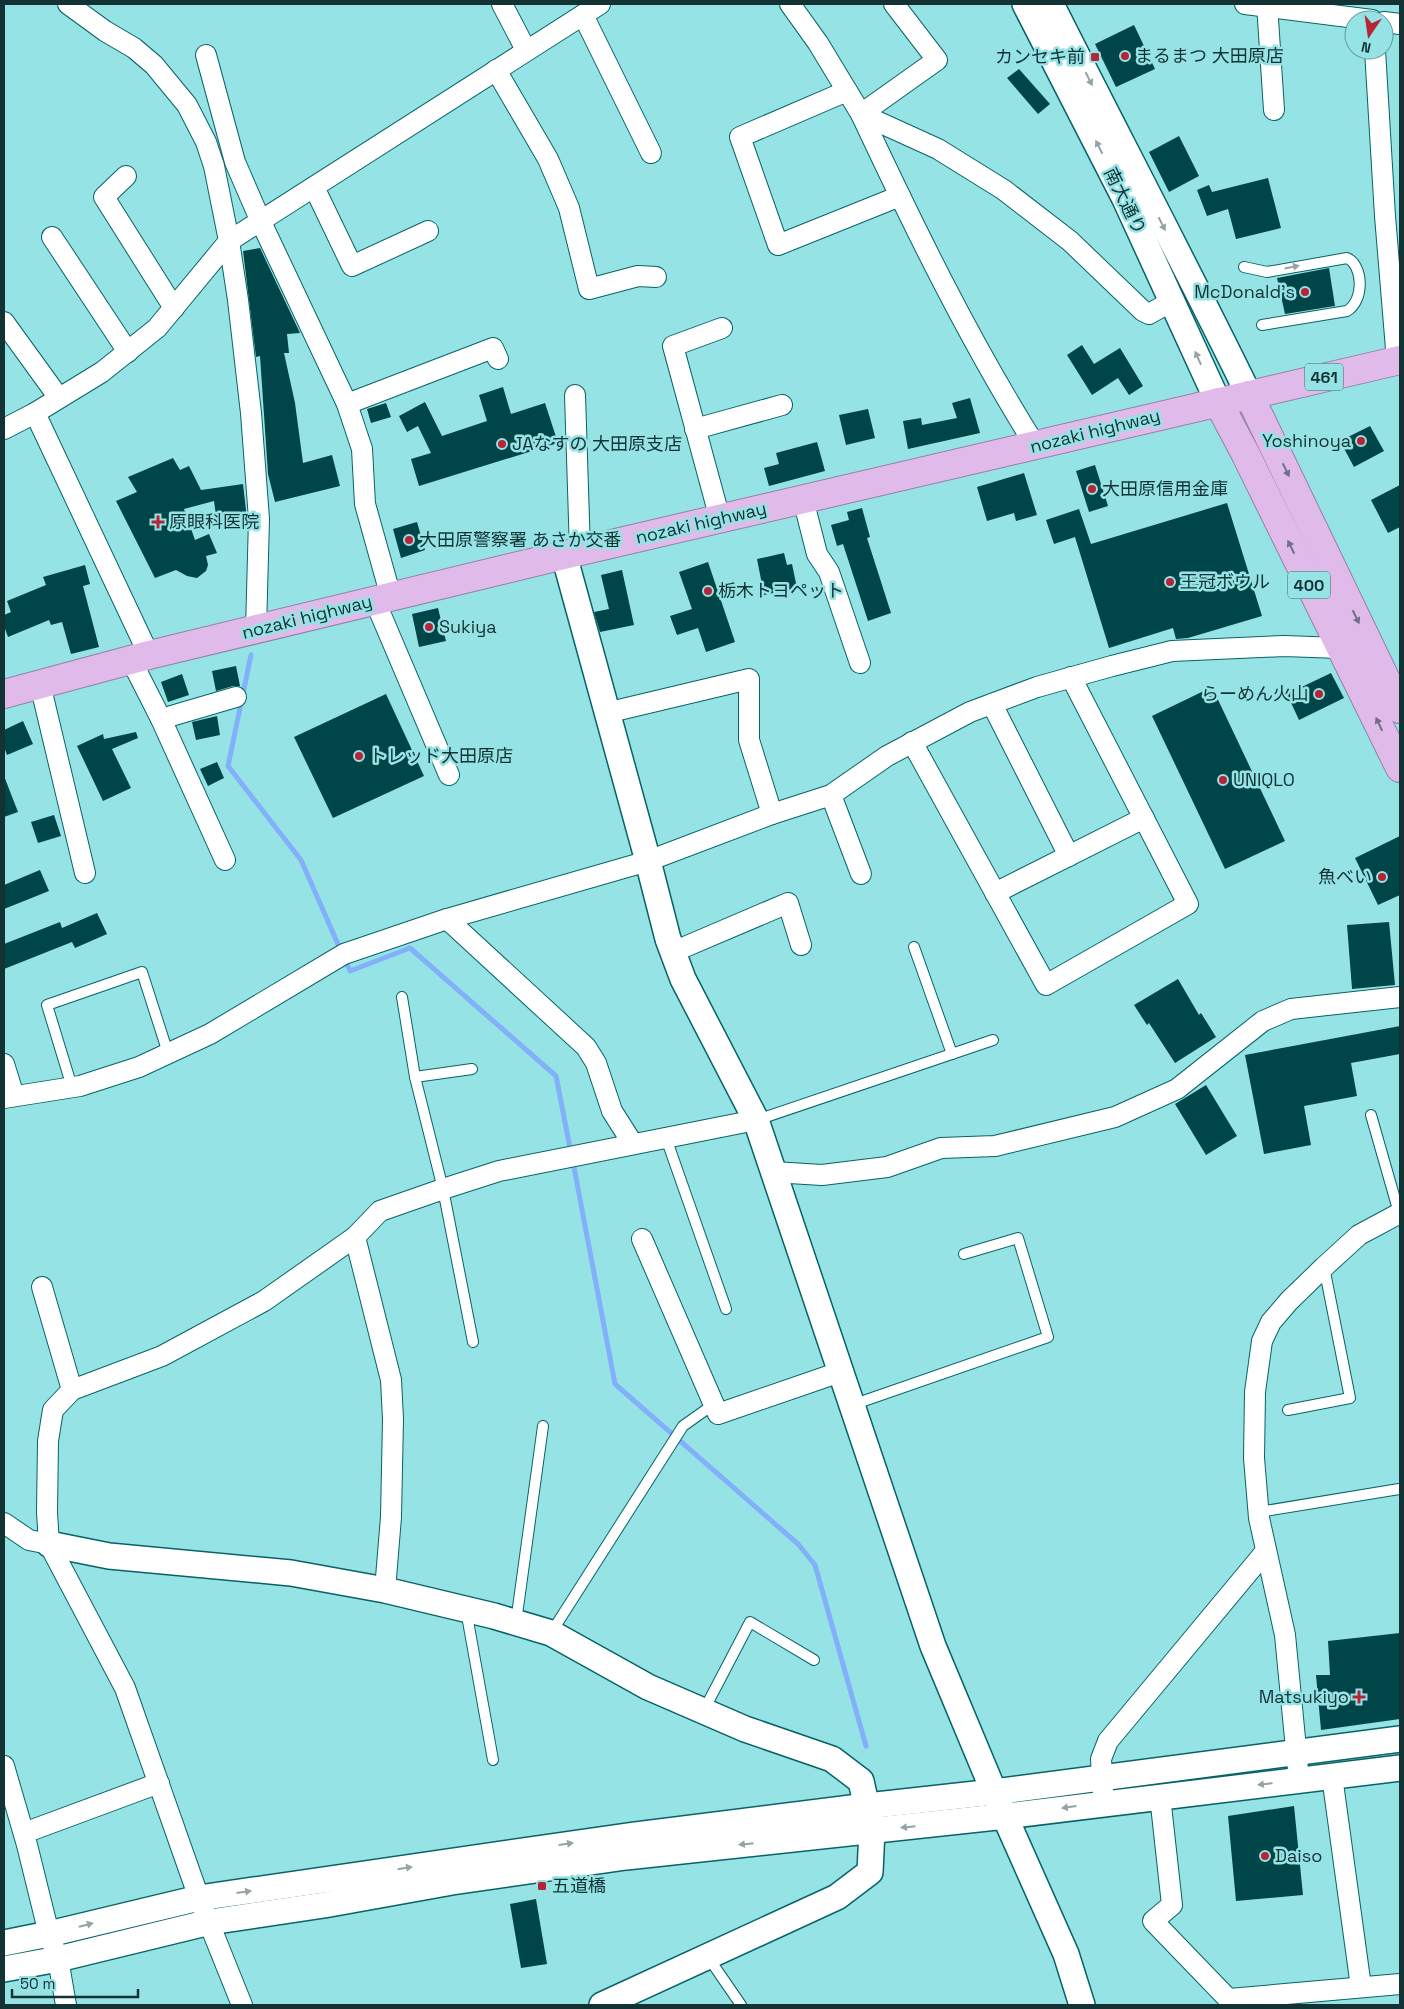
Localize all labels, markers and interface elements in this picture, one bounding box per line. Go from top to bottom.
north arrow [1344,10,1394,60]
text: N [1359,38,1373,57]
place label: まるまつ 大田原店 [1135,44,1284,67]
place label: カンセキ前 [995,45,1085,68]
marker: まるまつ 大田原店 [1119,50,1131,62]
marker: カンセキ前 [1089,51,1101,63]
one-way arrow [1085,71,1093,86]
one-way arrow [1094,140,1103,155]
street label: 南大通り [1099,163,1152,238]
one-way arrow [1158,217,1166,231]
one-way arrow [1284,263,1300,271]
place label: McDonald's [1194,280,1295,303]
marker: McDonald's [1299,286,1311,298]
one-way arrow [1193,351,1201,365]
road number: 461 [1305,364,1343,391]
street label: nozaki highway [1027,403,1162,458]
place label: Yoshinoya [1262,429,1351,452]
place label: JAなすの 大田原支店 [512,432,682,455]
marker: Yoshinoya [1355,435,1367,447]
marker: JAなすの 大田原支店 [496,438,508,450]
one-way arrow [1282,463,1290,478]
place label: 大田原信用金庫 [1102,477,1228,500]
marker: 大田原信用金庫 [1086,483,1098,495]
street label: nozaki highway [633,496,769,549]
place label: 原眼科医院 [169,510,259,533]
marker: 原眼科医院 [151,515,165,529]
place label: 大田原警察署 あさか交番 [419,528,622,551]
marker: 大田原警察署 あさか交番 [403,534,415,546]
one-way arrow [1287,540,1295,554]
place label: 王冠ボウル [1180,570,1270,593]
road number: 400 [1288,572,1330,598]
marker: 王冠ボウル [1164,576,1176,588]
place label: 栃木トヨペット [718,579,844,602]
marker: 栃木トヨペット [702,585,714,597]
street label: nozaki highway [239,589,374,644]
one-way arrow [1352,610,1360,624]
place label: Sukiya [439,615,497,638]
marker: Sukiya [423,621,435,633]
place label: らーめん火山 [1201,682,1309,705]
marker: らーめん火山 [1313,688,1325,700]
one-way arrow [1375,717,1383,731]
place label: トレッド大田原店 [369,744,513,767]
marker: トレッド大田原店 [353,750,365,762]
place label: UNIQLO [1233,768,1295,791]
marker: UNIQLO [1217,774,1229,786]
place label: 魚べい [1318,865,1372,888]
marker: 魚べい [1376,871,1388,883]
place label: Matsukiyo [1259,1685,1349,1708]
marker: Matsukiyo [1353,1691,1365,1703]
one-way arrow [1257,1780,1273,1788]
one-way arrow [1061,1804,1077,1812]
one-way arrow [899,1823,915,1831]
one-way arrow [558,1840,574,1848]
one-way arrow [738,1840,754,1848]
place label: Daiso [1275,1844,1322,1867]
marker: Daiso [1259,1850,1271,1862]
one-way arrow [398,1864,414,1872]
place label: 五道橋 [552,1874,606,1897]
marker: 五道橋 [536,1880,548,1892]
one-way arrow [237,1888,253,1896]
one-way arrow [78,1921,93,1929]
scale bar [12,1966,139,1998]
text: 50 m [20,1974,55,1993]

